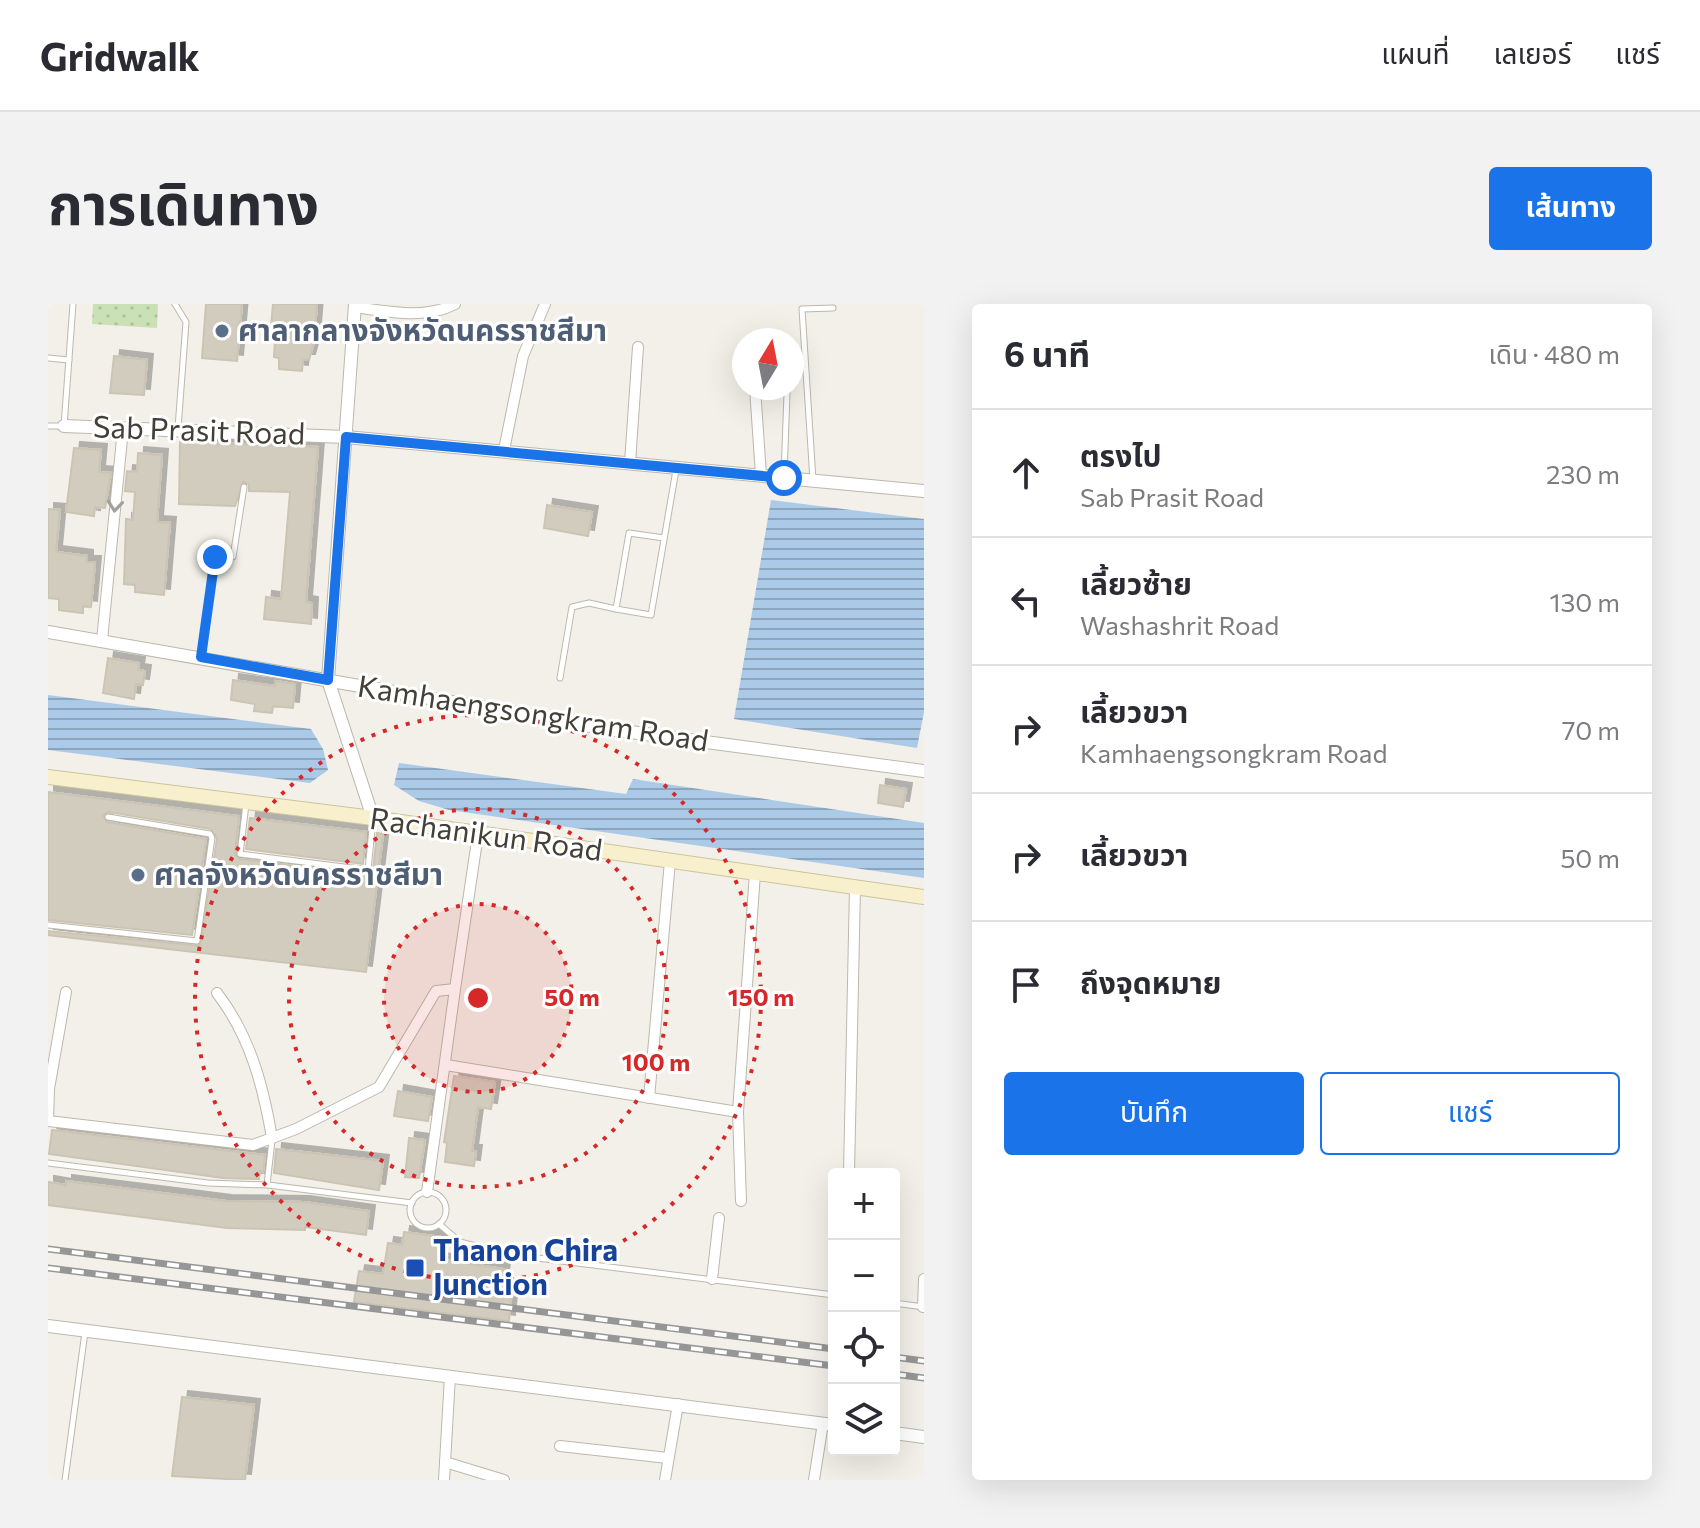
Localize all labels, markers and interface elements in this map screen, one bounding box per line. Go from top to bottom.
text: Gridwalk [40,32,200,79]
text: แผนที่ [1381,36,1450,70]
text: เลเยอร์ [1494,36,1571,70]
text: แชร์ [1615,36,1660,70]
button: เส้นทาง [1489,167,1652,250]
text: การเดินทาง [48,168,319,237]
place label: ศาลากลางจังหวัดนครราชสีมา [238,310,607,347]
marker: ศาลากลางจังหวัดนครราชสีมา [213,322,231,340]
north arrow [732,328,804,400]
text: 6 นาที [1004,332,1090,374]
text: เดิน · 480 m [1489,338,1620,369]
street label: Sab Prasit Road [92,406,306,451]
text: ตรงไป [1080,436,1162,473]
icon: ahead [1004,451,1048,495]
text: 230 m [1546,458,1620,489]
route start [766,460,802,496]
text: Sab Prasit Road [1080,481,1264,512]
one-way arrow [107,500,124,513]
route end [197,539,233,575]
text: เลี้ยวซ้าย [1080,564,1192,601]
icon: left [1004,579,1048,623]
text: 130 m [1549,586,1620,617]
text: Washashrit Road [1080,609,1279,640]
street label: Kamhaengsongkram Road [355,666,711,758]
text: เลี้ยวขวา [1080,692,1188,729]
icon: right [1004,707,1048,751]
text: 70 m [1562,714,1620,745]
text: Kamhaengsongkram Road [1080,737,1387,768]
street label: Rachanikun Road [368,798,605,867]
icon: right [1004,835,1048,879]
text: เลี้ยวขวา [1080,835,1188,872]
text: 50 m [1560,842,1620,873]
place label: ศาลจังหวัดนครราชสีมา [154,854,443,891]
marker: ศาลจังหวัดนครราชสีมา [129,866,147,884]
icon: arrive [1004,963,1048,1007]
text: ถึงจุดหมาย [1080,963,1221,1000]
text: 50 m [544,982,600,1011]
text: 150 m [728,982,794,1011]
centre of rings [464,984,492,1012]
text: 100 m [622,1047,690,1076]
button: บันทึก [1004,1072,1304,1155]
button: แชร์ [1320,1072,1620,1155]
map controls [828,1168,900,1456]
button: + [828,1168,900,1240]
place label: Thanon Chira Junction [433,1230,618,1301]
button: − [828,1240,900,1312]
marker: Thanon Chira Junction [404,1257,426,1279]
button: locate [828,1312,900,1384]
button: layers [828,1384,900,1456]

